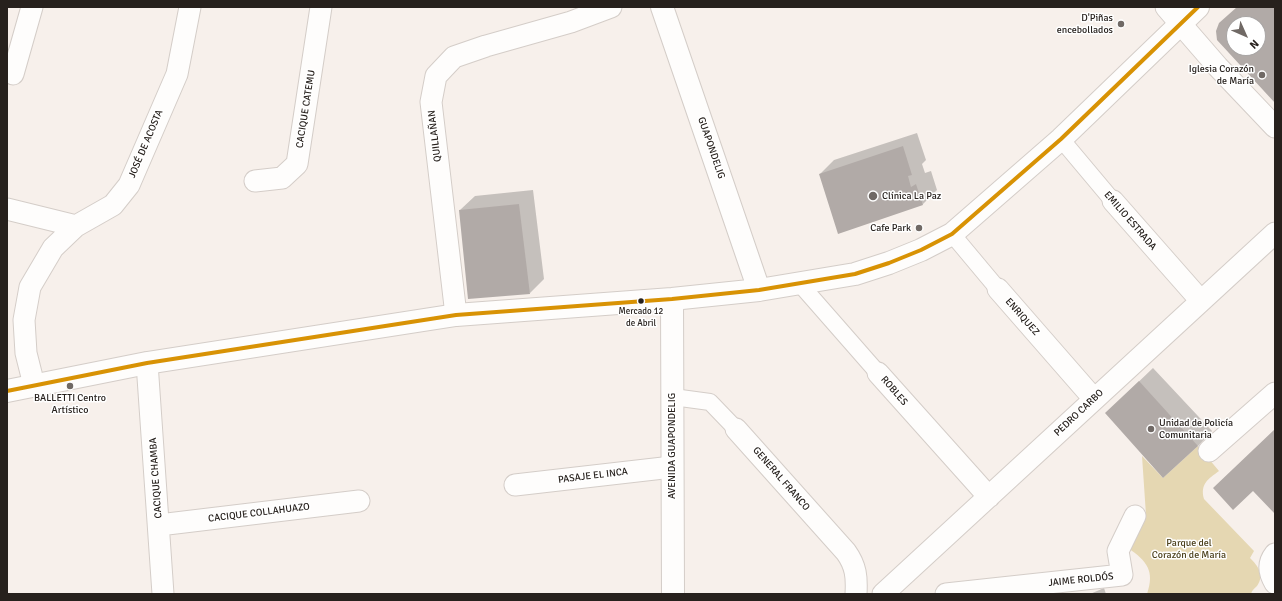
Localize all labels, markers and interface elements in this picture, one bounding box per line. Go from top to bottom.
place label: D'Piñas encebollados [1057,12,1113,36]
north arrow [1226,16,1266,56]
marker: D'Piñas encebollados [1116,19,1126,29]
text: N [1247,37,1261,51]
place label: Iglesia Corazón de María [1189,63,1254,86]
street label: CACIQUE CATEMU [294,69,318,149]
marker: Iglesia Corazón de María [1257,70,1267,80]
street label: JOSÉ DE ACOSTA [126,108,166,180]
street label: QUILLAÑAN [426,109,444,163]
street label: GUAPONDELIG [695,115,727,181]
street label: EMILIO ESTRADA [1101,189,1159,253]
marker: Clínica La Paz [867,190,879,202]
place label: Clínica La Paz [882,190,941,202]
place label: Cafe Park [870,222,911,234]
marker: Cafe Park [914,223,924,233]
marker: Mercado 12 de Abril [636,296,646,306]
street label: ENRIQUEZ [1002,296,1042,338]
place label: Mercado 12 de Abril [619,307,663,328]
street label: ROBLES [878,374,910,408]
marker: BALLETTI Centro Artístico [65,381,75,391]
street label: PEDRO CARBO [1052,387,1106,439]
place label: BALLETTI Centro Artístico [34,392,106,416]
street label: AVENIDA GUAPONDELIG [666,393,678,499]
place label: Unidad de Policía Comunitaria [1159,417,1233,440]
marker: Unidad de Policía Comunitaria [1146,424,1156,434]
street label: CACIQUE CHAMBA [147,437,165,519]
street label: GENERAL FRANCO [750,445,812,513]
street label: PASAJE EL INCA [557,466,629,486]
street label: CACIQUE COLLAHUAZO [208,501,310,525]
park label: Parque del Corazón de María [1152,537,1226,560]
street label: JAIME ROLDÓS [1048,571,1114,589]

